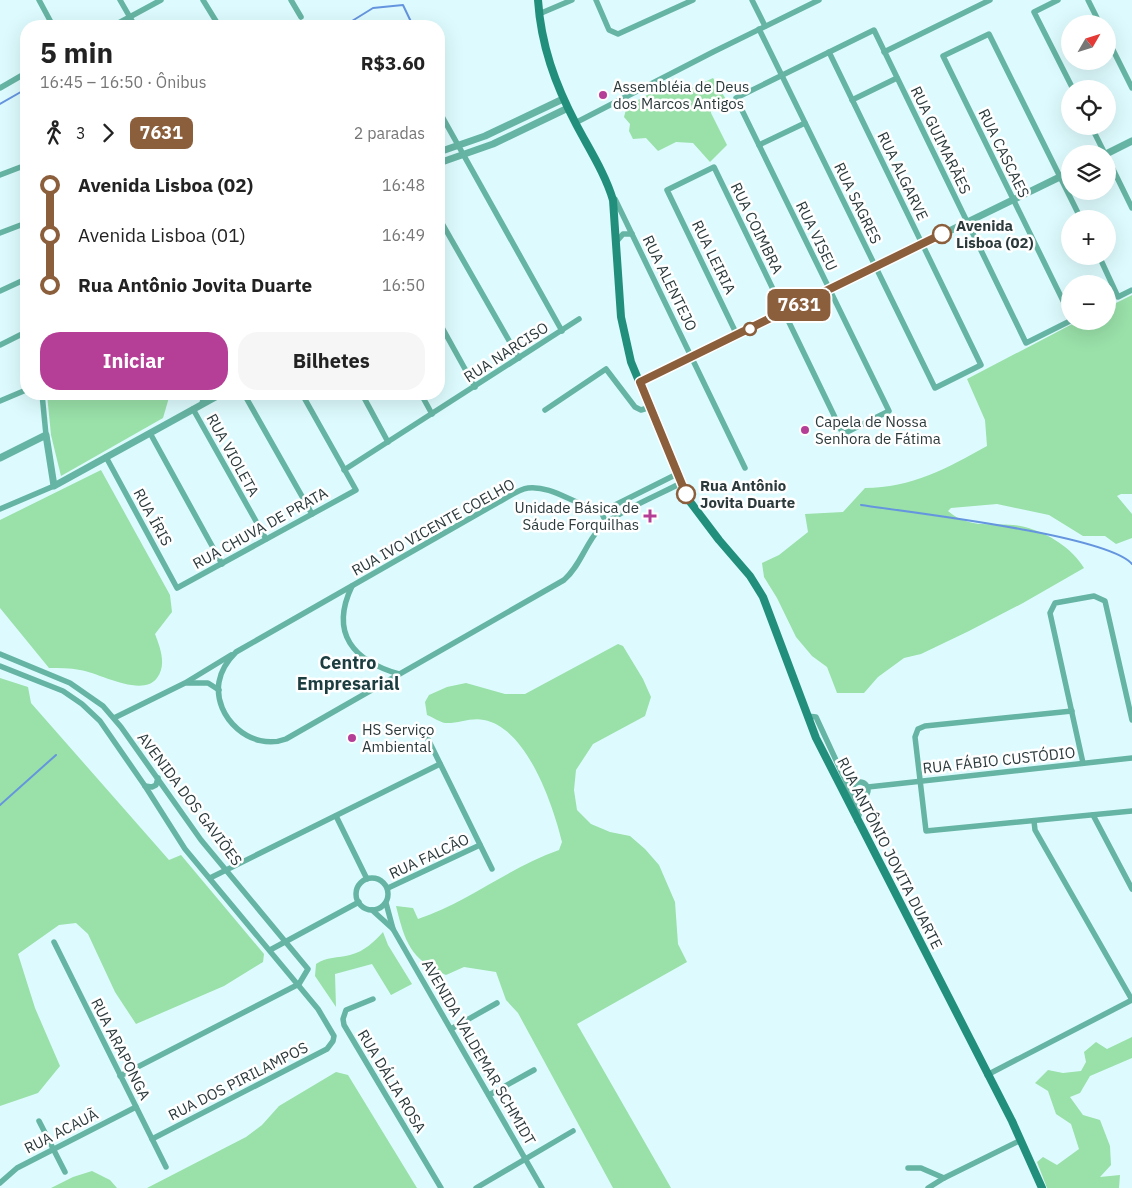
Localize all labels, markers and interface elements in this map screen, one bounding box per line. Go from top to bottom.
north arrow [1061,15,1116,70]
map controls [1061,15,1116,330]
text: 5 min [40,34,113,71]
text: R$3.60 [361,51,425,75]
text: 16:45 – 16:50 · Ônibus [40,72,206,92]
place label: Assembléia de Deus dos Marcos Antigos [613,77,749,113]
button: locate [1061,80,1116,135]
street label: RUA GUIMARÃES [907,83,975,197]
marker: Assembléia de Deus dos Marcos Antigos [597,89,609,101]
street label: RUA CASCAES [974,105,1034,201]
icon: walk [40,119,68,147]
icon: forward [94,119,122,147]
text: 7631 [140,121,183,144]
text: 3 [76,123,86,143]
text: 2 paradas [354,123,425,143]
street label: RUA ALGARVE [873,129,933,223]
button: layers [1061,145,1116,200]
street label: RUA SAGRES [830,159,886,247]
text: Avenida Lisboa (02) [78,173,253,197]
text: 16:48 [382,175,425,195]
street label: RUA COIMBRA [727,179,788,277]
street label: RUA VISEU [792,198,842,274]
button: + [1061,210,1116,265]
place label: Avenida Lisboa (02) [956,216,1034,252]
street label: RUA LEIRIA [688,217,740,297]
text: Avenida Lisboa (01) [78,223,246,247]
marker: Avenida Lisboa (02) [932,224,952,244]
text: 16:49 [382,225,425,245]
street label: RUA ALENTEJO [639,232,701,334]
text: Rua Antônio Jovita Duarte [78,273,312,297]
text: 16:50 [382,275,425,295]
button: − [1061,275,1116,330]
line badge: 7631 [764,289,834,321]
text: 7631 [777,293,821,316]
street label: RUA NARCISO [460,318,552,386]
unlabelled marker [743,322,757,336]
button: Iniciar [40,332,228,390]
button: Bilhetes [238,332,425,390]
street label: RUA VIOLETA [202,410,264,500]
place label: Capela de Nossa Senhora de Fátima [815,412,941,448]
marker: Capela de Nossa Senhora de Fátima [799,424,811,436]
street label: RUA IVO VICENTE COELHO [348,474,518,580]
place label: Rua Antônio Jovita Duarte [700,476,795,512]
street label: RUA CHUVA DE PRATA [189,483,331,573]
marker: Rua Antônio Jovita Duarte [676,484,696,504]
street label: RUA ÍRIS [129,485,177,549]
place label: Unidade Básica de Sáude Forquilhas [514,498,639,534]
marker: Unidade Básica de Sáude Forquilhas [643,509,657,523]
district label: Centro Empresarial [297,651,400,695]
place label: HS Serviço Ambiental [362,720,434,756]
street label: AVENIDA DOS GAVIÕES [134,729,246,869]
marker: HS Serviço Ambiental [346,732,358,744]
street label: RUA FÁBIO CUSTÓDIO [922,743,1076,777]
street label: RUA ANTÔNIO JOVITA DUARTE [833,754,947,952]
street label: RUA FALCÃO [386,829,472,883]
street label: AVENIDA VALDEMAR SCHMIDT [418,956,540,1148]
street label: RUA ARAPONGA [87,995,155,1103]
street label: RUA DÁLIA ROSA [354,1026,431,1136]
street label: RUA DOS PIRILAMPOS [165,1038,311,1124]
street label: RUA ACAUÃ [21,1104,101,1158]

